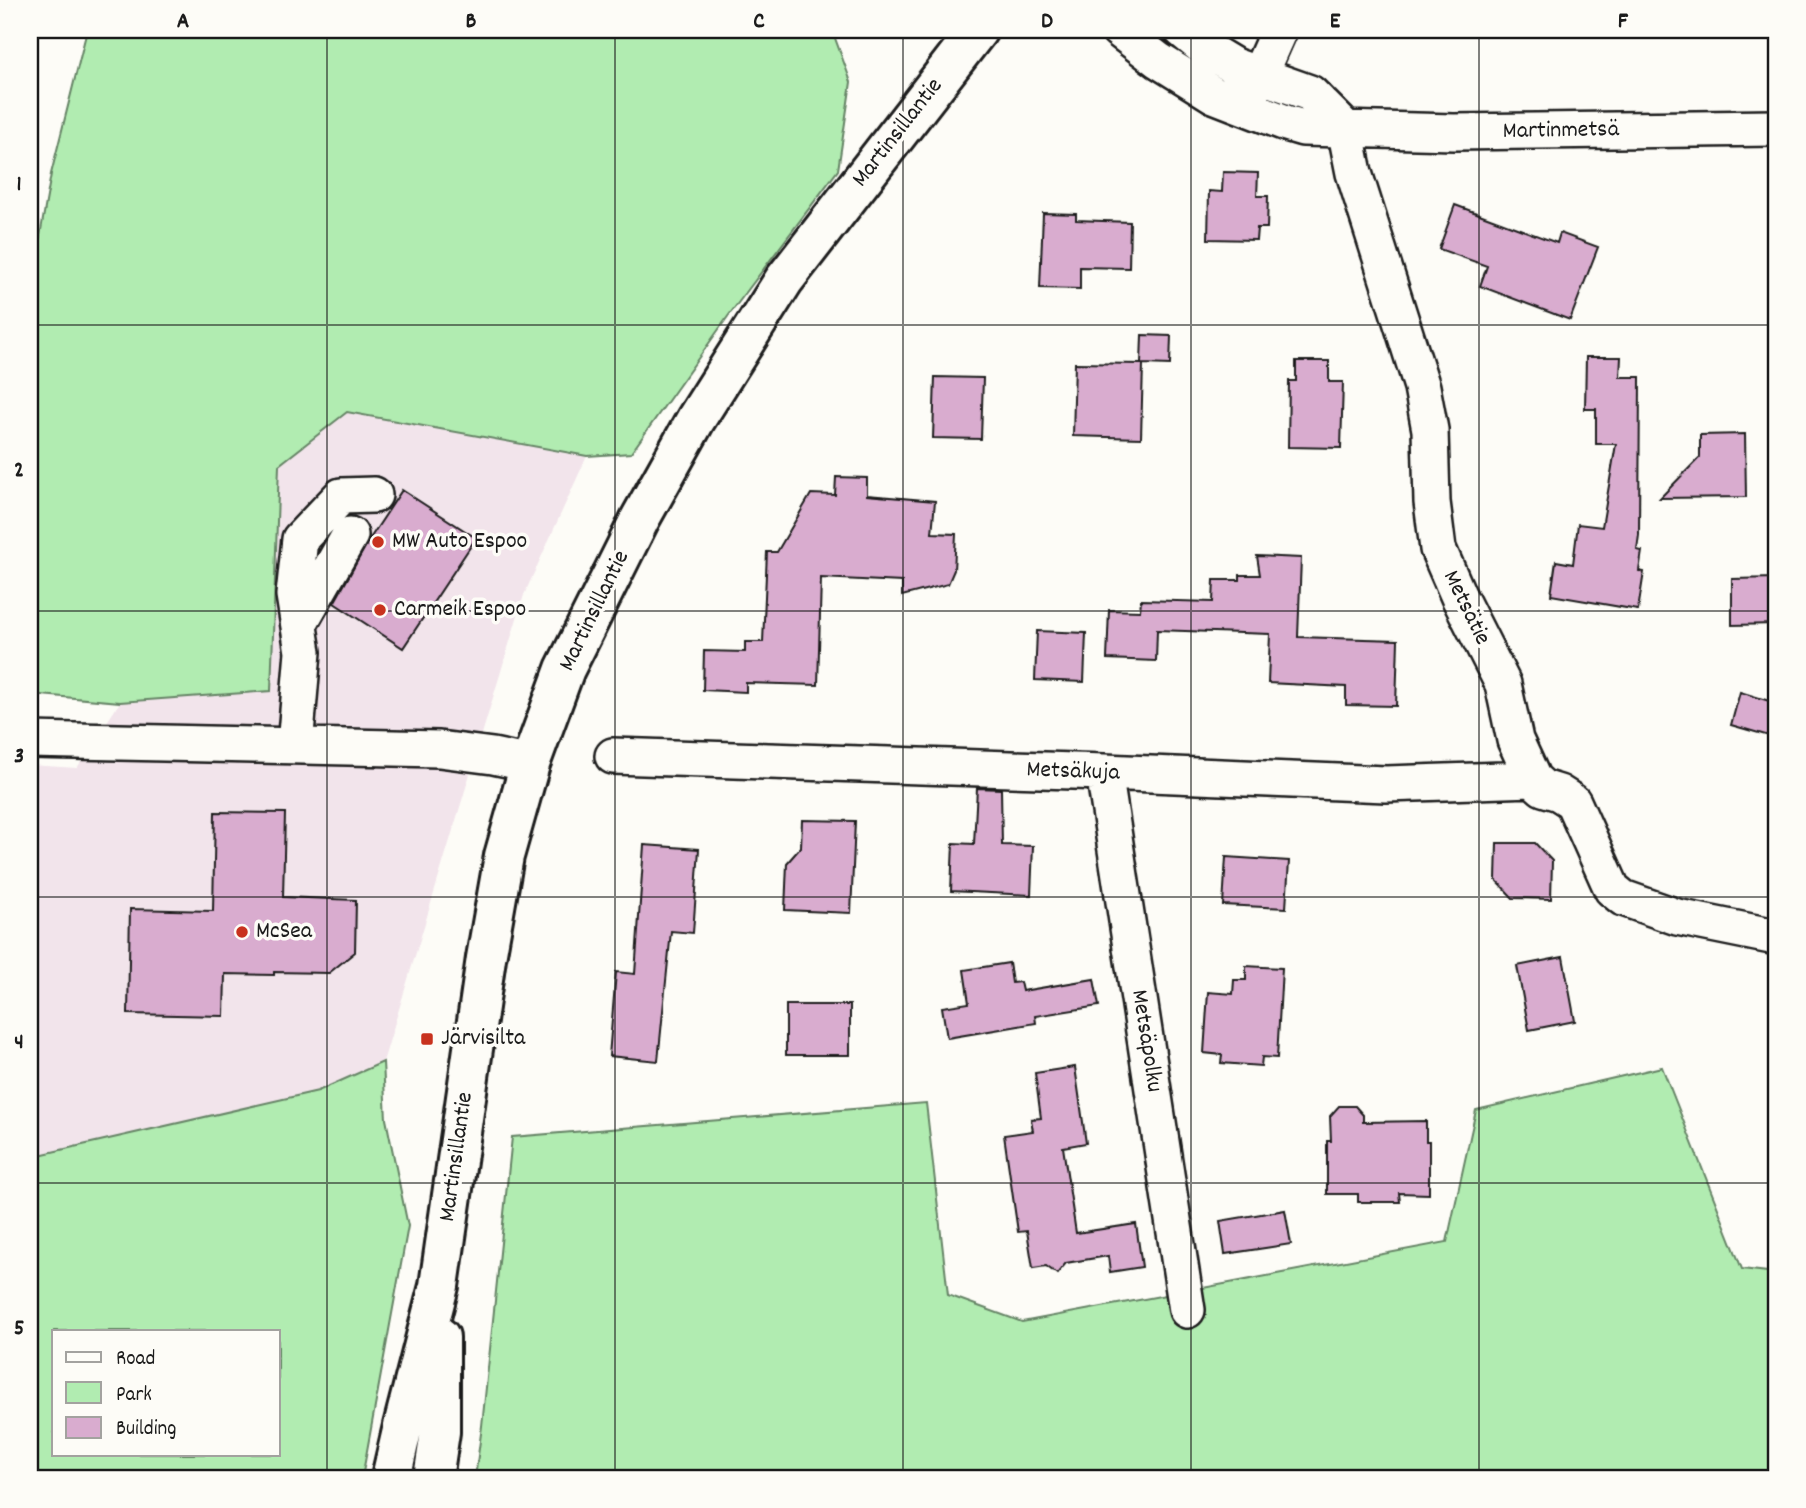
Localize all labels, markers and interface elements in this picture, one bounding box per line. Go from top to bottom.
text: A [177,6,189,39]
text: B [466,6,477,39]
text: C [753,6,765,39]
text: D [1041,6,1053,39]
text: E [1330,6,1341,39]
text: F [1618,6,1629,39]
street label: Martinsillantie [844,71,952,195]
street label: Martinmetsä [1502,113,1620,149]
text: 1 [16,169,22,202]
text: 2 [14,455,24,488]
place label: MW Auto Espoo [392,525,527,559]
marker: MW Auto Espoo [370,534,386,550]
street label: Martinsillantie [551,545,639,677]
street label: Metsätie [1433,565,1499,651]
place label: Carmeik Espoo [394,593,526,627]
marker: Carmeik Espoo [372,602,388,618]
text: 3 [14,741,24,774]
street label: Metsäkuja [1026,753,1121,791]
place label: McSea [256,915,313,949]
marker: McSea [234,924,250,940]
street label: Metsäpolku [1121,987,1171,1095]
place label: Järvisilta [441,1022,526,1056]
text: 4 [14,1027,24,1060]
marker: Järvisilta [419,1031,435,1047]
street label: Martinsillantie [431,1090,483,1224]
text: 5 [14,1313,24,1346]
legend [52,1330,280,1456]
text: Road [116,1345,155,1375]
text: Park [116,1381,152,1411]
text: Building [116,1415,176,1445]

